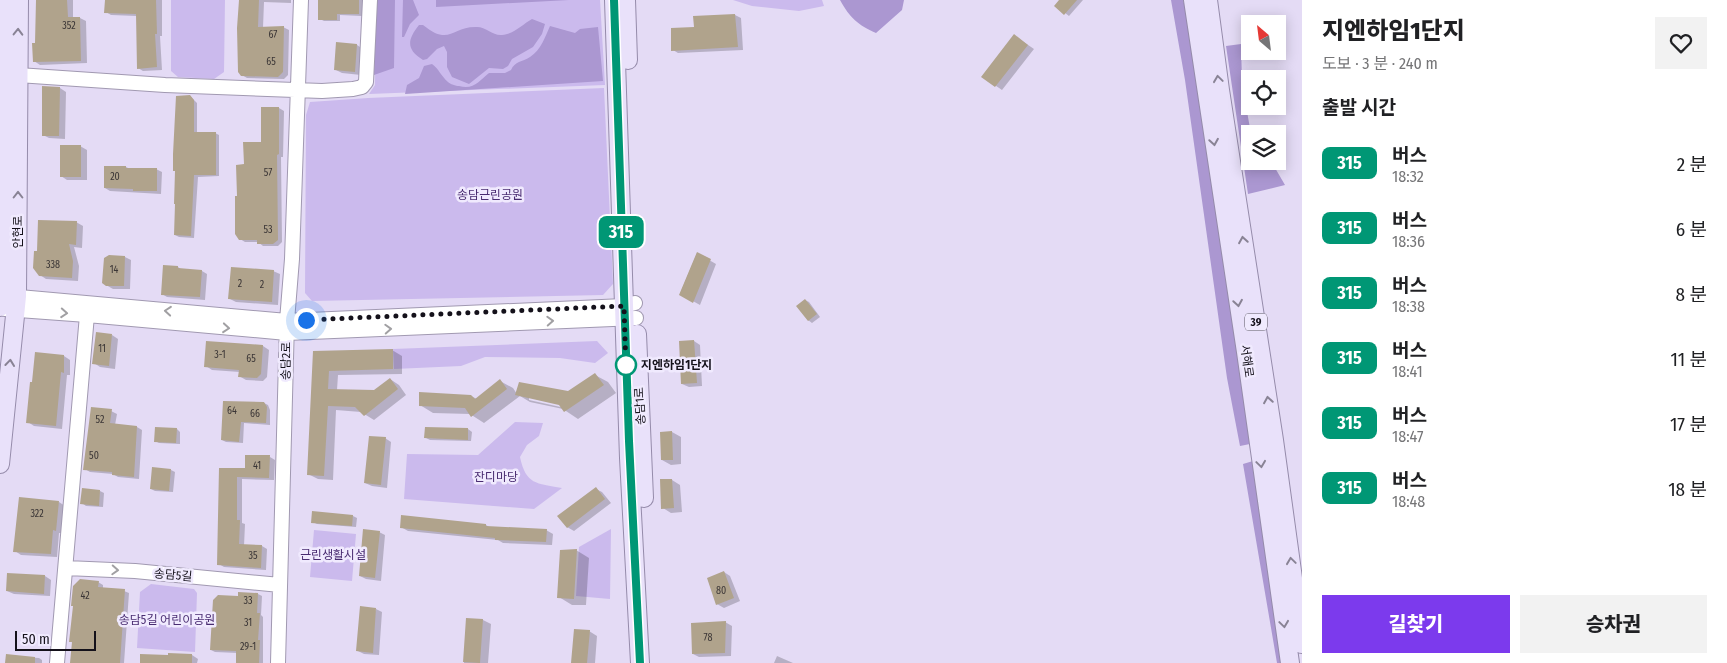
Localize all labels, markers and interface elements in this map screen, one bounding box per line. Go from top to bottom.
north arrow [1241,15,1286,60]
map controls [1241,15,1286,170]
text: 지엔하임1단지 [1322,17,1465,45]
button: heart [1655,17,1707,69]
house number: 352 [62,20,76,32]
one-way arrow [13,28,24,36]
house number: 67 [269,29,277,41]
text: 도보 · 3 분 · 240 m [1322,54,1438,73]
house number: 65 [266,56,276,68]
button: locate [1241,70,1286,115]
one-way arrow [1213,75,1224,83]
text: 출발 시간 [1322,96,1396,119]
button: layers [1241,125,1286,170]
one-way arrow [1209,138,1219,146]
text: 버스 [1392,144,1427,167]
text: 315 [1337,152,1362,174]
text: 2 분 [1677,153,1707,176]
house number: 57 [264,167,272,179]
text: 18:32 [1392,167,1424,186]
house number: 20 [110,171,120,183]
park label: 송담근린공원 [457,188,523,202]
one-way arrow [13,191,23,198]
text: 버스 [1392,209,1427,232]
street label: 안현로 [11,215,25,249]
line badge: 315 [592,216,650,248]
text: 315 [1337,217,1362,239]
text: 6 분 [1676,218,1707,241]
text: 315 [609,221,633,243]
house number: 53 [263,224,273,236]
text: 18:36 [1392,232,1425,251]
one-way arrow [1238,236,1249,244]
house number: 338 [46,259,60,271]
house number: 14 [110,264,119,276]
text: 버스 [1392,274,1427,297]
house number: 2 [238,278,243,290]
house number: 2 [260,279,265,291]
text: 315 [1337,282,1362,304]
text: 8 분 [1676,283,1707,306]
text: 18:38 [1392,297,1425,316]
one-way arrow [1233,298,1243,307]
one-way arrow [164,305,172,316]
one-way arrow [60,307,68,318]
your location [294,308,319,333]
road number: 39 [1245,314,1267,331]
one-way arrow [546,316,554,327]
one-way arrow [222,322,230,333]
one-way arrow [384,323,392,334]
text: 버스 [1392,339,1427,362]
street label: 송담2로 [279,342,293,380]
house number: 11 [98,343,106,355]
street label: 서해로 [1238,344,1256,378]
text: 315 [1337,347,1362,369]
text: 11 분 [1671,348,1707,371]
house number: 3-1 [214,349,226,361]
house number: 65 [246,353,256,365]
marker: 지엔하임1단지 [615,354,637,376]
one-way arrow [4,358,15,366]
place label: 지엔하임1단지 [641,358,712,372]
text: 18:41 [1392,362,1423,381]
street label: 송담1로 [632,387,648,425]
one-way arrow [1263,396,1273,405]
text: 버스 [1392,404,1427,427]
house number: 64 [227,405,237,417]
house number: 66 [250,408,260,420]
text: 315 [1337,412,1362,434]
text: 17 분 [1670,413,1707,436]
house number: 52 [96,414,105,426]
text: 18:47 [1392,427,1423,446]
house number: 50 [89,450,99,462]
one-way arrow [1256,459,1266,468]
house number: 41 [253,460,261,472]
text: 버스 [1392,469,1427,492]
park label: 잔디마당 [474,470,518,484]
text: 315 [1337,477,1362,499]
text: 18 분 [1668,478,1707,501]
text: 18:48 [1392,492,1425,511]
house number: 322 [30,508,44,520]
park label: 근린생활시설 [300,548,366,562]
house number: 35 [248,550,258,562]
one-way arrow [1286,557,1296,566]
one-way arrow [111,565,119,576]
street label: 송담5길 [153,566,193,584]
house number: 80 [716,585,726,597]
house number: 42 [80,590,90,602]
house number: 33 [243,595,253,607]
button: 길찾기 [1322,595,1510,653]
button: 승차권 [1520,595,1707,653]
park label: 송담5길 어린이공원 [119,613,215,627]
house number: 31 [244,617,252,629]
one-way arrow [1279,620,1289,629]
scale bar [15,628,96,651]
text: 50 m [22,631,50,648]
house number: 78 [704,632,712,644]
house number: 29-1 [240,641,256,653]

